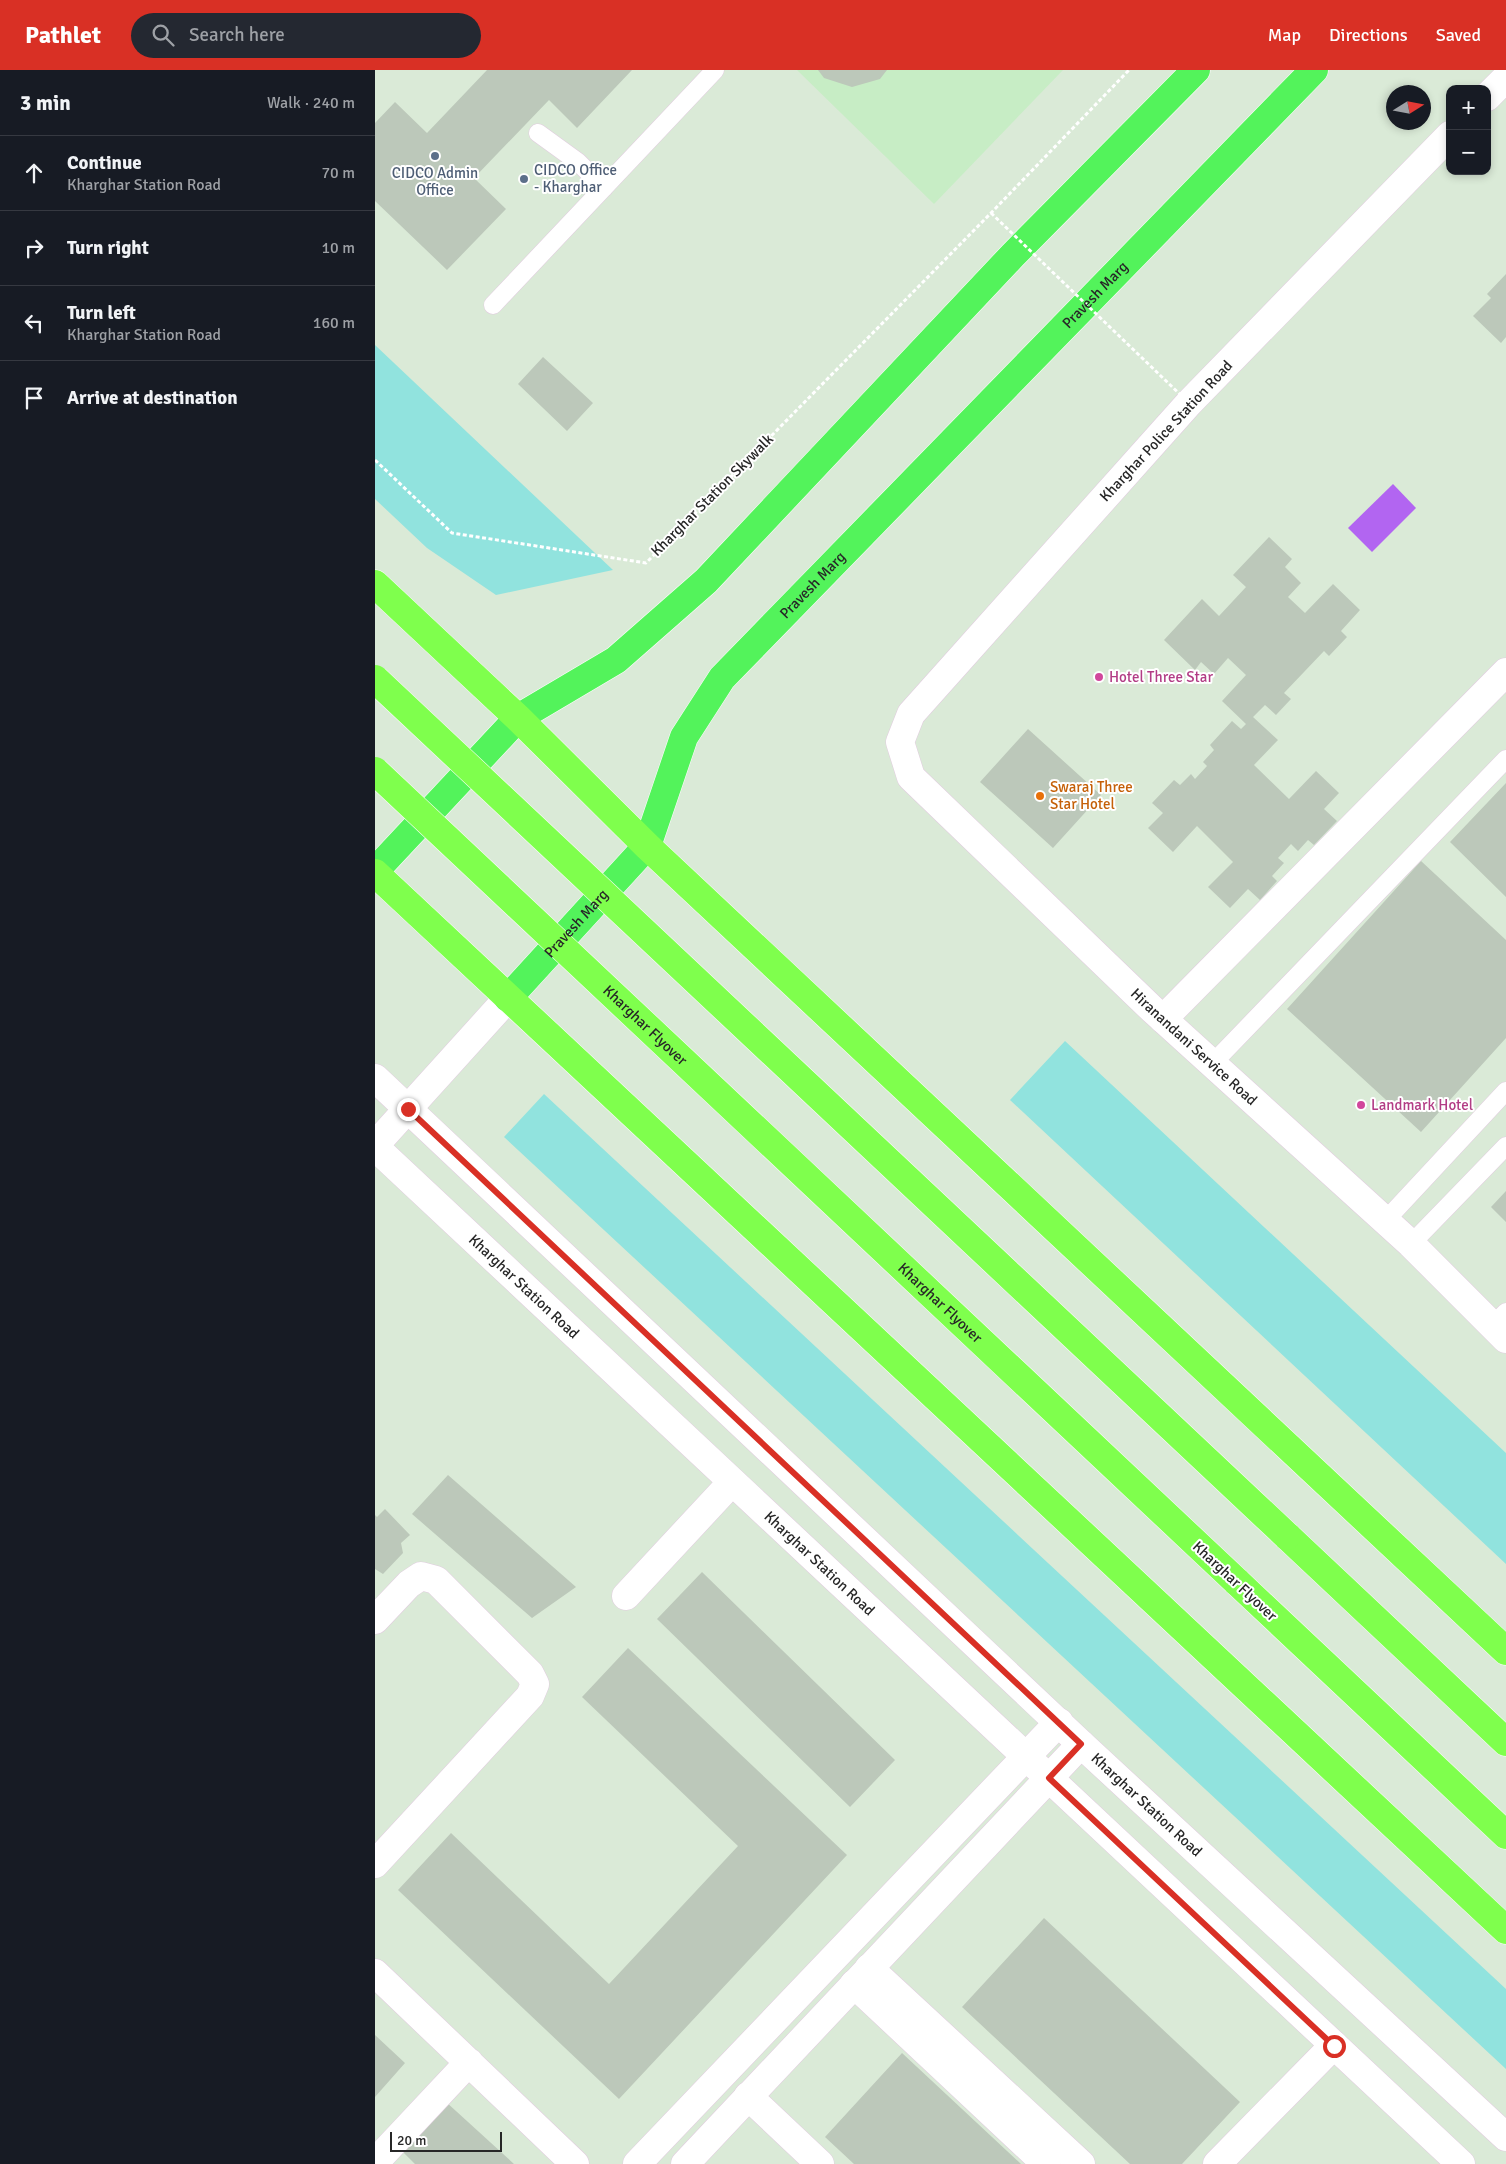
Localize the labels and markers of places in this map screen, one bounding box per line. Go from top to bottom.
marker: CIDCO Admin Office [429,150,441,162]
place label: CIDCO Office - Kharghar [534,161,617,196]
place label: CIDCO Admin Office [392,164,478,199]
marker: CIDCO Office - Kharghar [518,173,530,185]
place label: Hotel Three Star [1109,668,1213,686]
marker: Hotel Three Star [1093,671,1105,683]
place label: Swaraj Three Star Hotel [1050,778,1133,813]
marker: Swaraj Three Star Hotel [1034,790,1046,802]
place label: Landmark Hotel [1371,1096,1473,1114]
marker: Landmark Hotel [1355,1099,1367,1111]

